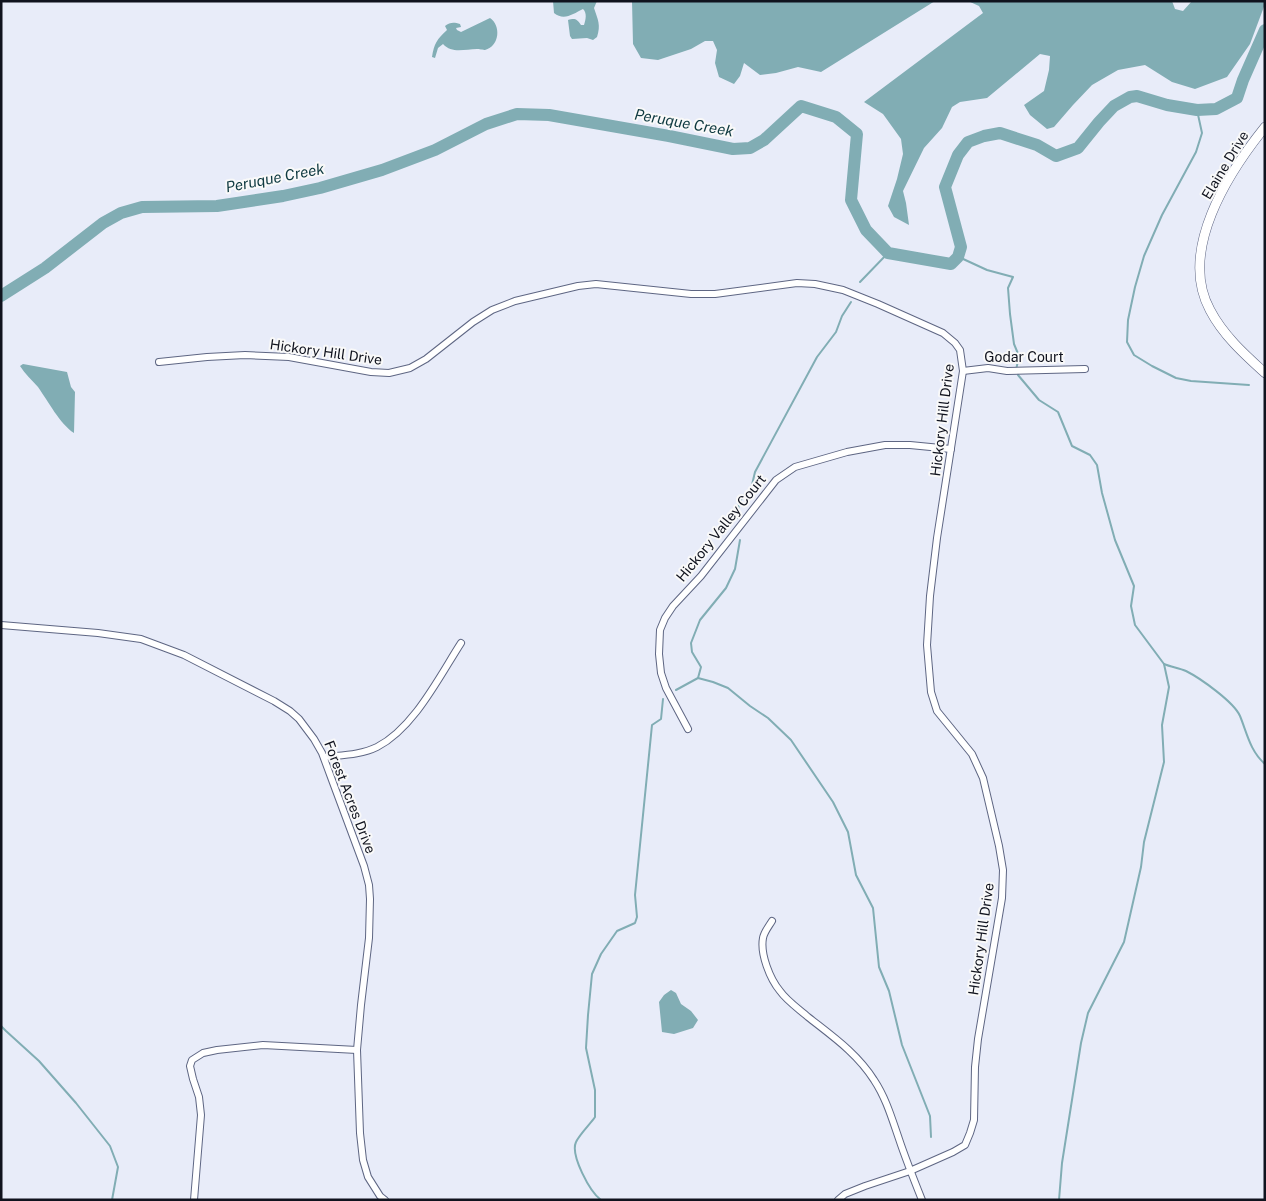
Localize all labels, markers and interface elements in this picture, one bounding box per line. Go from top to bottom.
water label: Peruque Creek [633,105,736,140]
street label: Elaine Drive [1198,128,1252,202]
water label: Peruque Creek [224,159,327,195]
street label: Hickory Hill Drive [269,336,383,368]
street label: Godar Court [984,349,1064,365]
street label: Hickory Hill Drive [927,363,957,477]
street label: Hickory Valley Court [673,471,769,585]
street label: Forest Acres Drive [321,738,379,856]
street label: Hickory Hill Drive [965,882,997,996]

